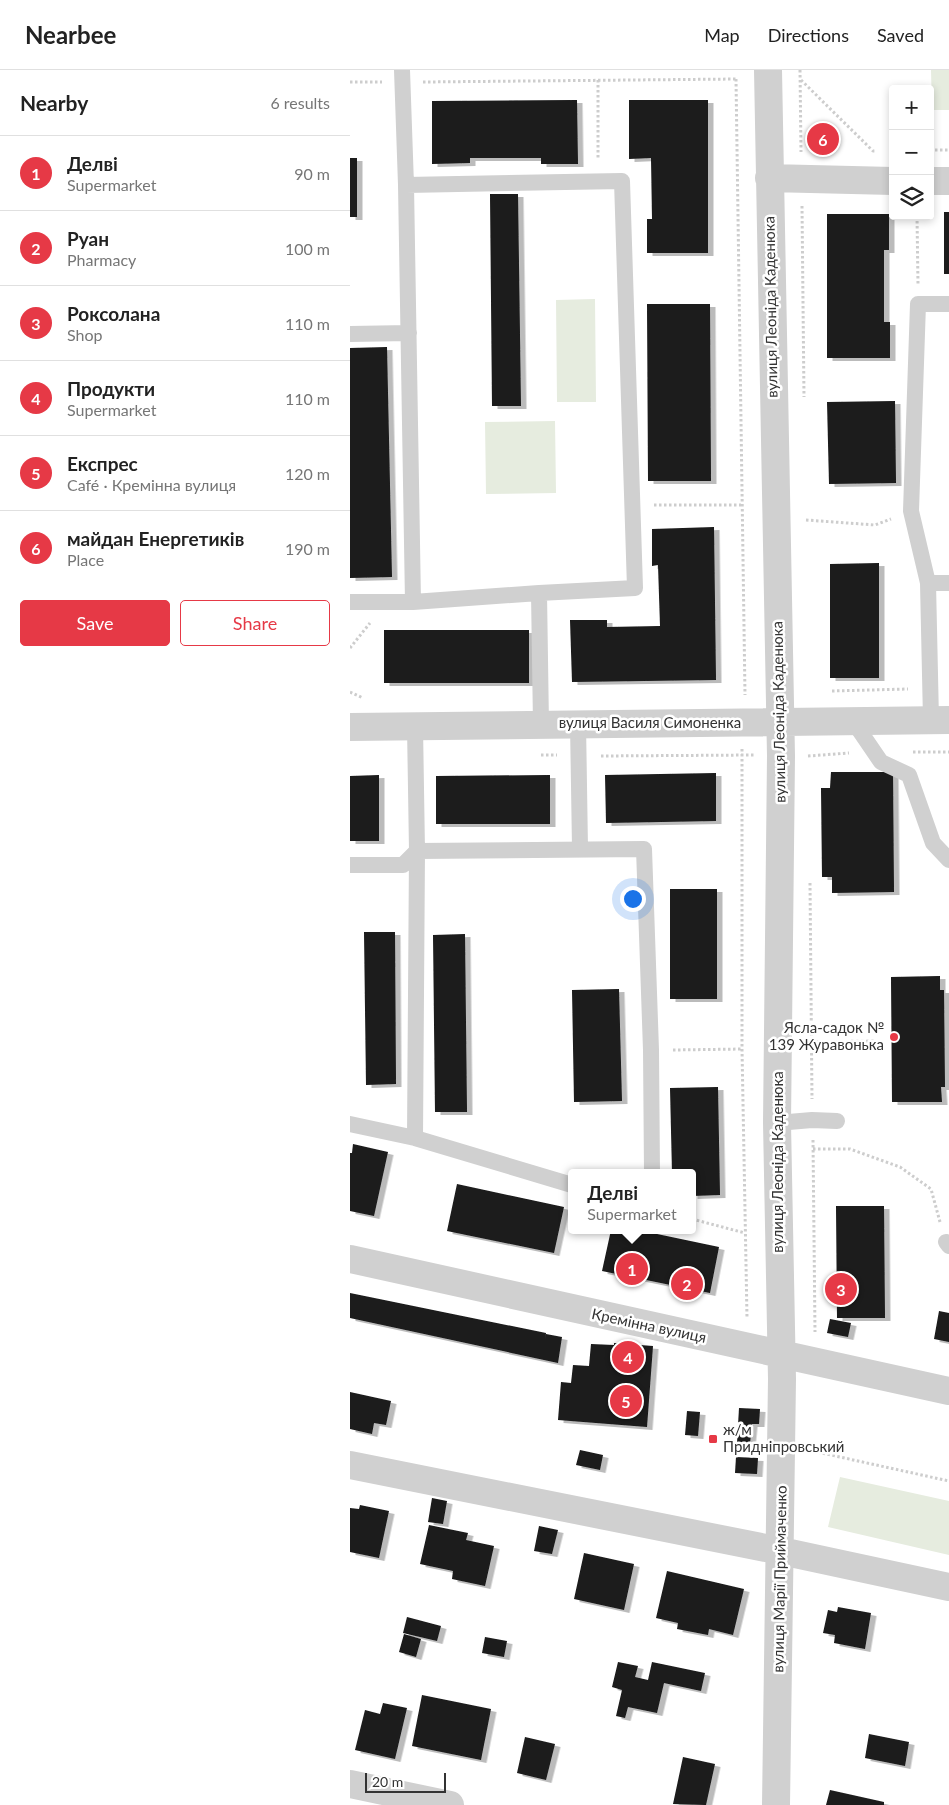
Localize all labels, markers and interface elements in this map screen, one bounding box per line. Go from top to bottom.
text: Nearbee [25,20,116,49]
text: Map [704,24,740,46]
text: Directions [768,24,849,46]
text: Saved [877,24,924,46]
map controls [889,85,934,220]
button: + [889,85,934,130]
text: Nearby [20,90,88,115]
text: 6 results [270,93,330,112]
pin: 6 [807,120,839,158]
button: − [889,130,934,175]
text: Делві [67,152,118,175]
text: 1 [31,164,41,183]
text: 90 m [294,164,330,183]
text: Supermarket [67,175,156,194]
button: layers [889,175,934,220]
street label: вулиця Леоніда Каденюка [759,216,781,398]
text: Руан [67,227,109,250]
text: 2 [31,239,41,258]
text: 100 m [285,239,330,258]
text: Pharmacy [67,250,136,269]
text: Роксолана [67,302,160,325]
text: 3 [31,314,41,333]
text: 110 m [285,314,330,333]
text: Shop [67,325,103,344]
text: Продукти [67,377,155,400]
text: 4 [31,389,41,408]
text: 110 m [285,389,330,408]
text: Supermarket [67,400,156,419]
text: Експрес [67,452,138,475]
text: 5 [31,464,41,483]
text: 120 m [285,464,330,483]
text: Café · Кремінна вулиця [67,475,236,494]
text: майдан Енергетиків [67,527,244,550]
text: 6 [31,539,41,558]
text: 190 m [285,539,330,558]
text: Place [67,550,104,569]
button: Save [20,600,170,646]
button: Share [180,600,330,646]
street label: вулиця Леоніда Каденюка [767,621,789,803]
street label: вулиця Василя Симоненка [559,713,741,731]
your location [620,886,646,912]
place label: Ясла-садок № 139 Журавонька [769,1018,884,1053]
marker: Ясла-садок № 139 Журавонька [888,1031,900,1043]
street label: вулиця Леоніда Каденюка [768,1071,786,1253]
popup [568,1169,696,1234]
text: Делві [587,1181,638,1204]
text: Supermarket [587,1204,677,1223]
pin: 1 [616,1250,648,1288]
pin: 2 [671,1265,703,1303]
pin: 3 [825,1270,857,1308]
street label: Кремінна вулиця [590,1304,708,1346]
pin: 4 [612,1338,644,1376]
pin: 5 [610,1382,642,1420]
place label: ж/м Придніпровський [723,1420,844,1455]
marker: ж/м Придніпровський [707,1433,719,1445]
street label: вулиця Марії Приймаченко [768,1485,790,1673]
scale bar [365,1770,446,1793]
text: 20 m [372,1773,403,1790]

